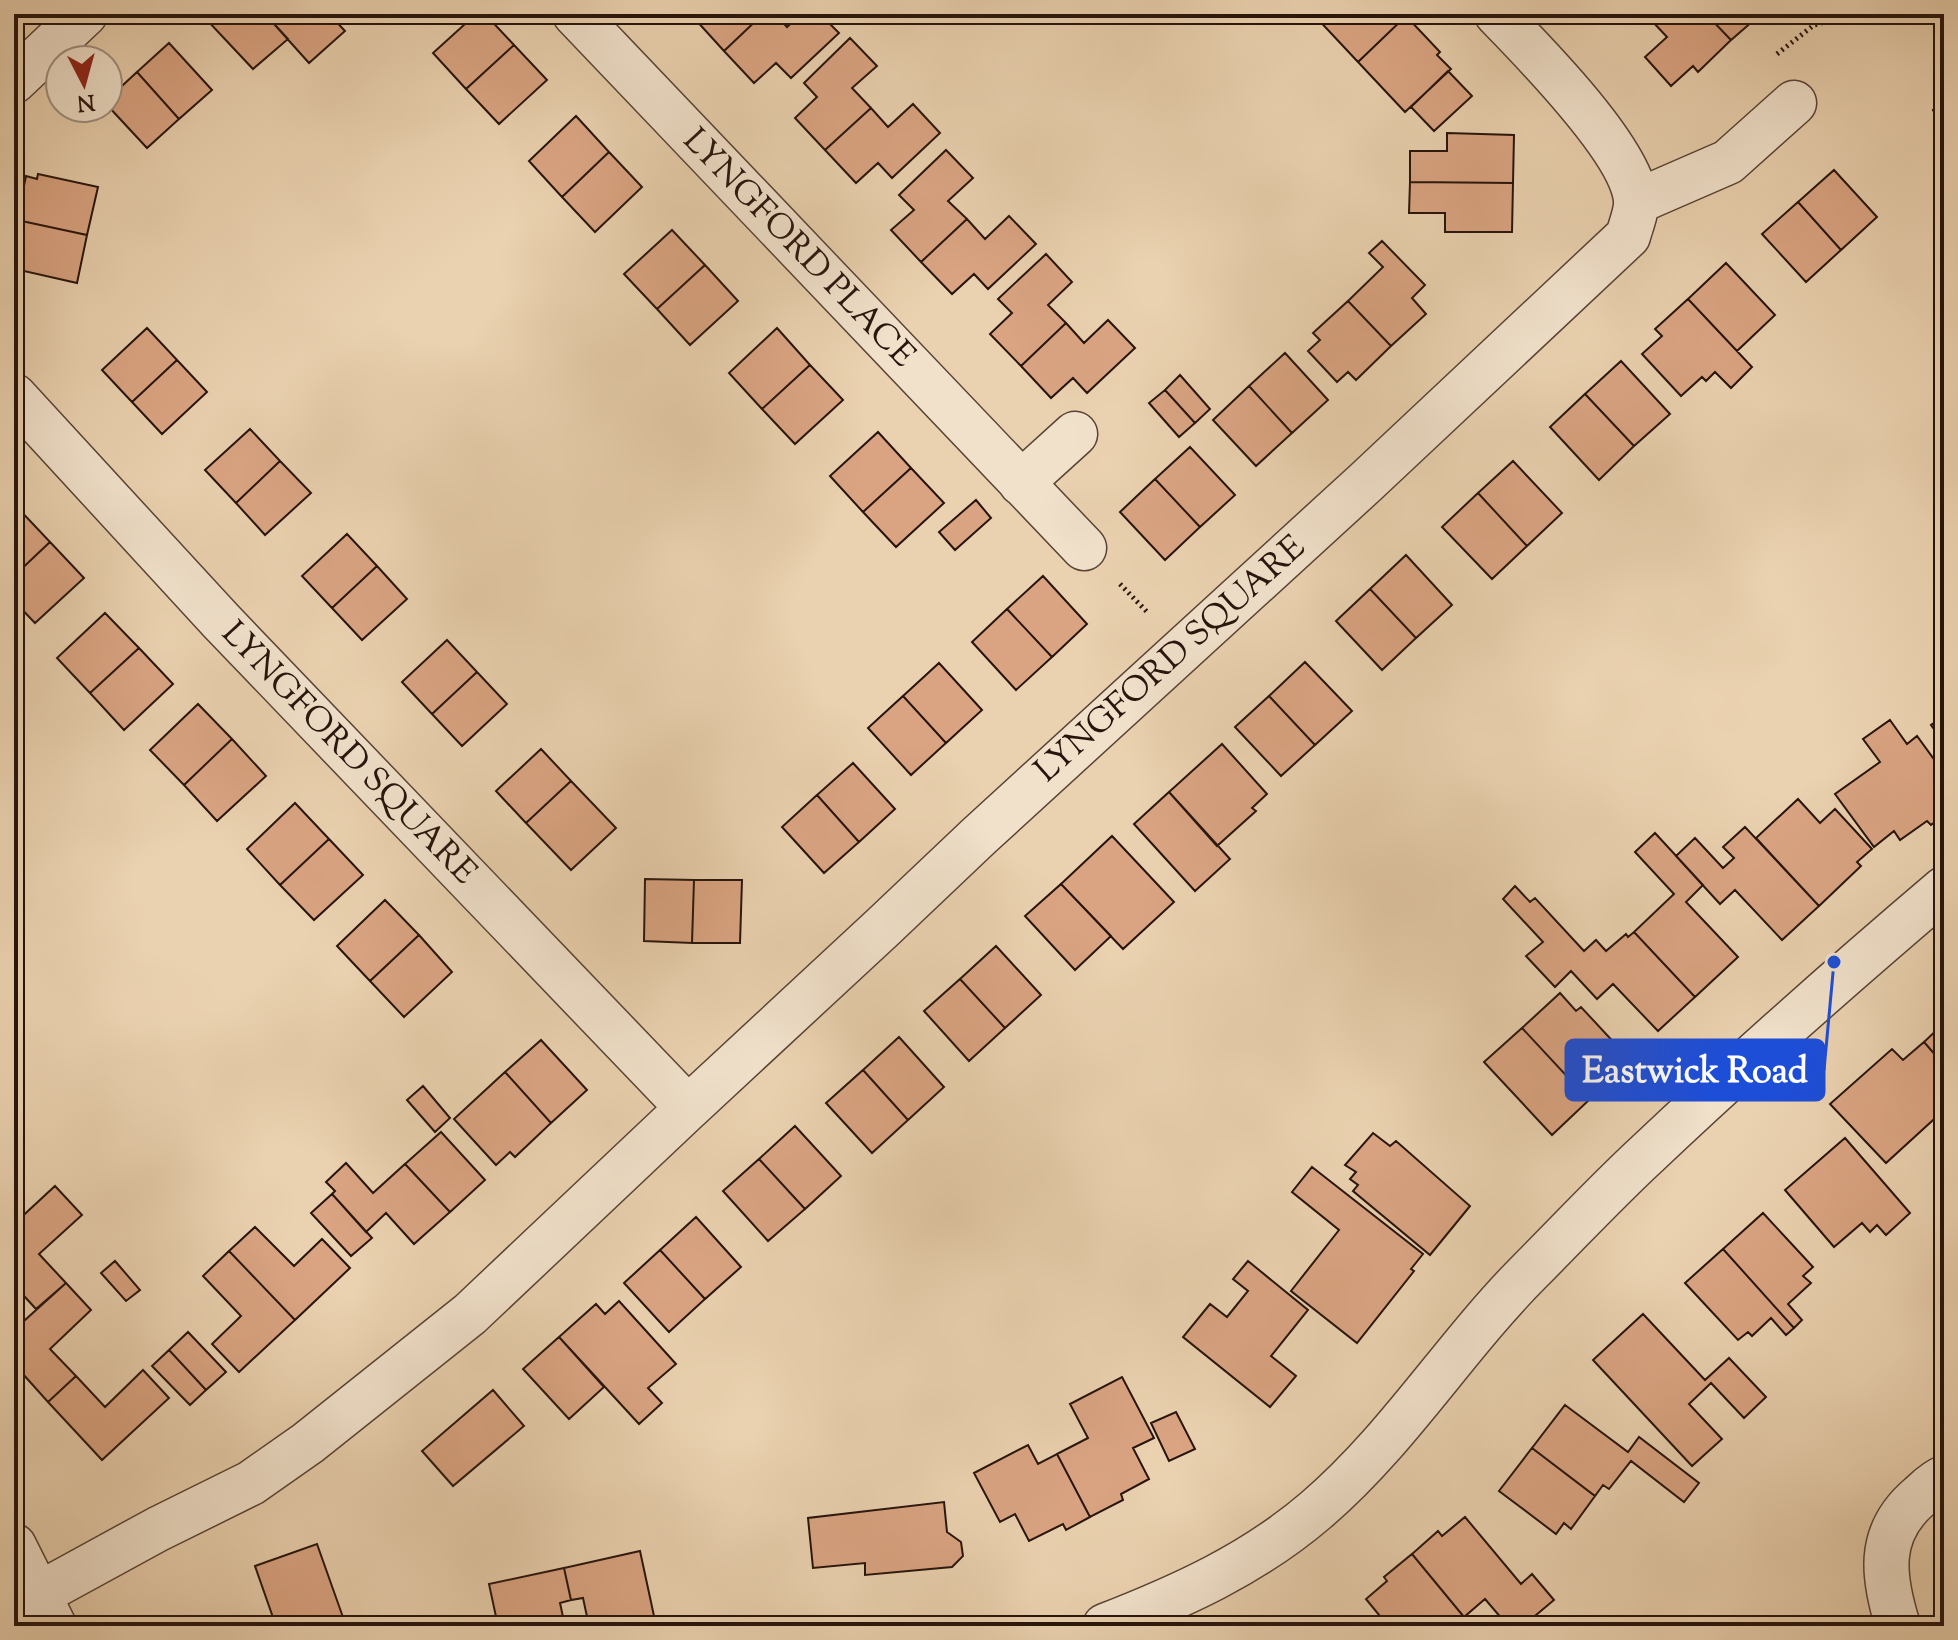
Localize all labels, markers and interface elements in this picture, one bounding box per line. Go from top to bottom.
north arrow [44,44,124,124]
text: N [75,84,96,118]
street label: LYNGFORD PLACE [671,118,925,380]
street label: LYNGFORD SQUARE [1025,525,1317,795]
street label: LYNGFORD SQUARE [209,611,487,897]
callout: Eastwick Road [1566,1040,1824,1100]
text: Eastwick Road [1582,1047,1809,1099]

